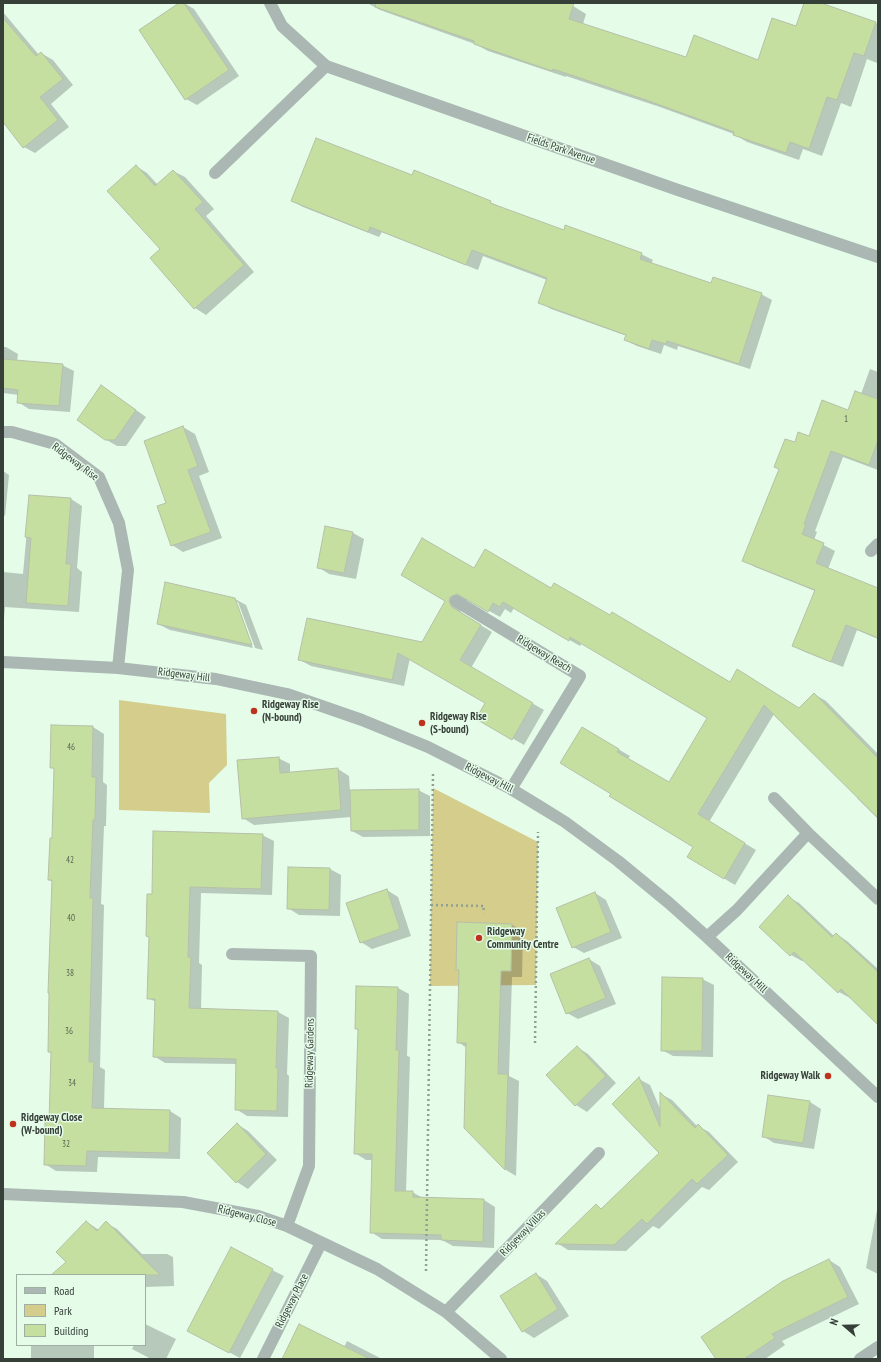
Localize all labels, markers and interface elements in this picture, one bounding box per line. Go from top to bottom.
street label: Fields Park Avenue [525,131,597,167]
house number: 1 [844,414,848,424]
street label: Ridgeway Rise [49,440,101,484]
street label: Ridgeway Reach [514,632,574,676]
street label: Ridgeway Hill [157,665,211,685]
place label: Ridgeway Rise (N-bound) [262,698,319,724]
marker: Ridgeway Rise (N-bound) [249,706,259,716]
place label: Ridgeway Rise (S-bound) [430,710,487,736]
marker: Ridgeway Rise (S-bound) [417,718,427,728]
house number: 46 [67,742,75,752]
street label: Ridgeway Hill [463,760,515,796]
house number: 42 [66,855,74,865]
house number: 40 [67,913,75,923]
place label: Ridgeway Community Centre [487,925,559,951]
marker: Ridgeway Community Centre [474,933,484,943]
street label: Ridgeway Hill [722,950,770,996]
house number: 38 [66,968,74,978]
street label: Ridgeway Gardens [303,1018,317,1088]
house number: 36 [65,1026,73,1036]
place label: Ridgeway Walk [761,1069,820,1083]
marker: Ridgeway Walk [823,1071,833,1081]
house number: 34 [68,1078,76,1088]
place label: Ridgeway Close (W-bound) [21,1111,82,1137]
marker: Ridgeway Close (W-bound) [8,1119,18,1129]
house number: 32 [62,1139,70,1149]
street label: Ridgeway Close [216,1202,278,1230]
street label: Ridgeway Villas [498,1207,548,1259]
street label: Ridgeway Place [273,1272,311,1330]
legend [16,1274,146,1346]
text: Road [54,1283,74,1298]
text: Park [54,1303,72,1318]
north arrow [825,1306,865,1346]
text: N [826,1317,841,1327]
text: Building [54,1323,89,1338]

